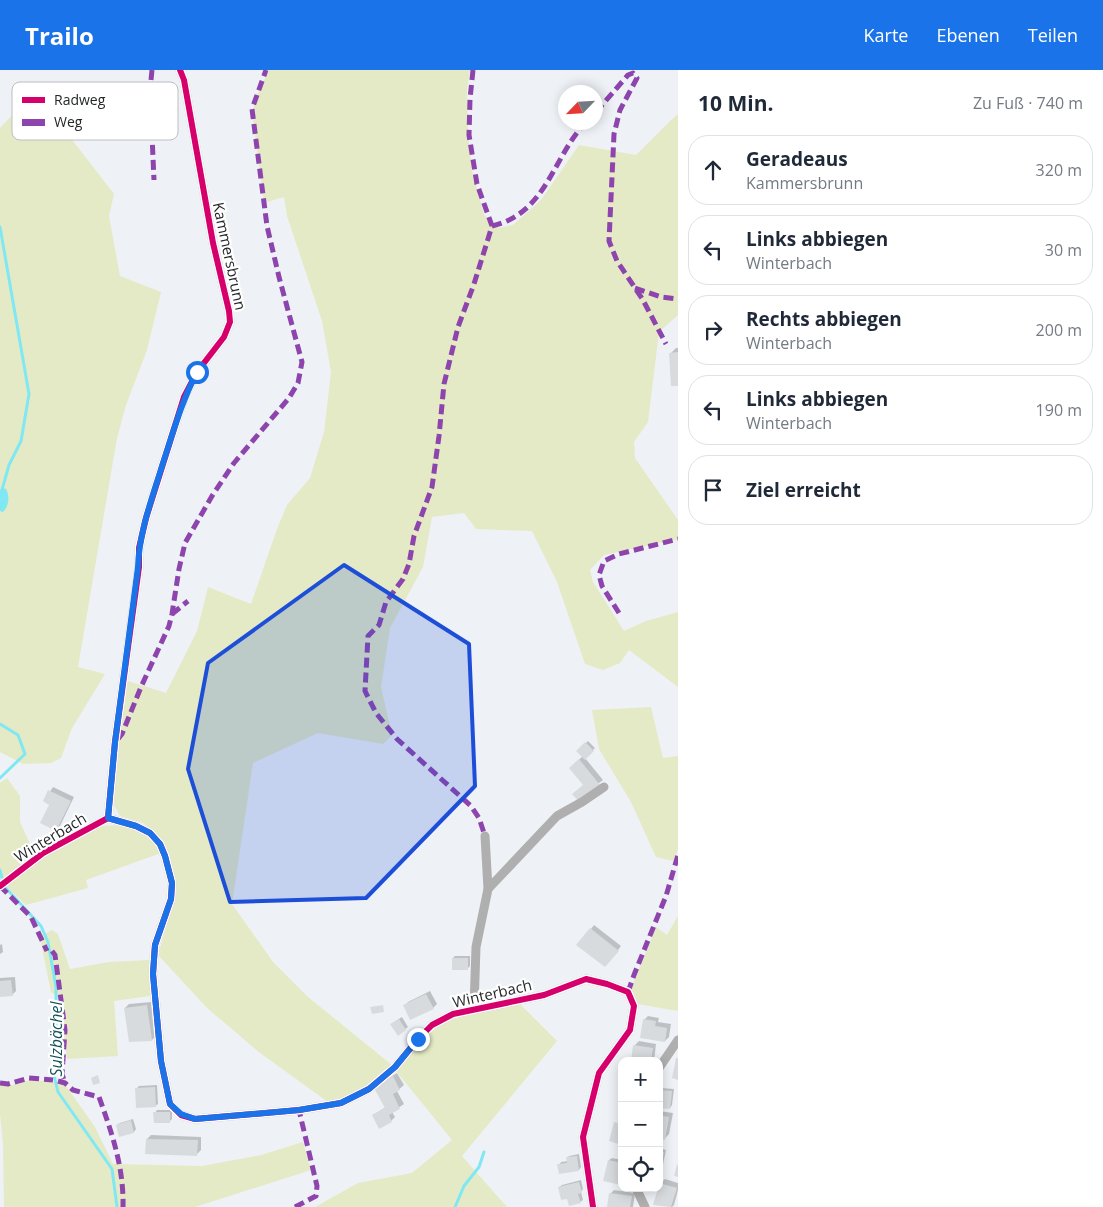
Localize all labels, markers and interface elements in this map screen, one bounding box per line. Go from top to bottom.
text: Trailo [25,19,94,52]
text: Karte [864,23,908,47]
text: Ebenen [936,23,1000,47]
text: Teilen [1028,23,1078,47]
legend [12,82,178,140]
north arrow [558,85,603,130]
text: 10 Min. [698,89,773,117]
text: Radweg [54,90,106,109]
text: Zu Fuß · 740 m [973,92,1083,114]
text: Weg [54,112,83,131]
text: Geradeaus [746,146,848,172]
icon: ahead [699,156,727,184]
text: 320 m [1036,159,1082,181]
text: Kammersbrunn [746,172,863,194]
street label: Kammersbrunn [209,200,251,312]
text: Links abbiegen [746,226,888,252]
icon: left [699,236,727,264]
text: 30 m [1045,239,1082,261]
text: Winterbach [746,252,832,274]
text: Rechts abbiegen [746,306,902,332]
icon: right [699,316,727,344]
text: 200 m [1036,319,1082,341]
text: Winterbach [746,332,832,354]
route start [186,361,209,384]
text: Links abbiegen [746,386,888,412]
icon: left [699,396,727,424]
text: 190 m [1036,399,1082,421]
text: Winterbach [746,412,832,434]
icon: arrive [699,476,727,504]
text: Ziel erreicht [746,477,861,503]
street label: Winterbach [10,808,90,866]
street label: Winterbach [450,974,534,1012]
water label: Sulzbächel [45,1000,67,1077]
route end [407,1028,430,1051]
map controls [618,1057,663,1192]
button: + [618,1057,663,1102]
button: − [618,1102,663,1147]
button: locate [618,1147,663,1192]

